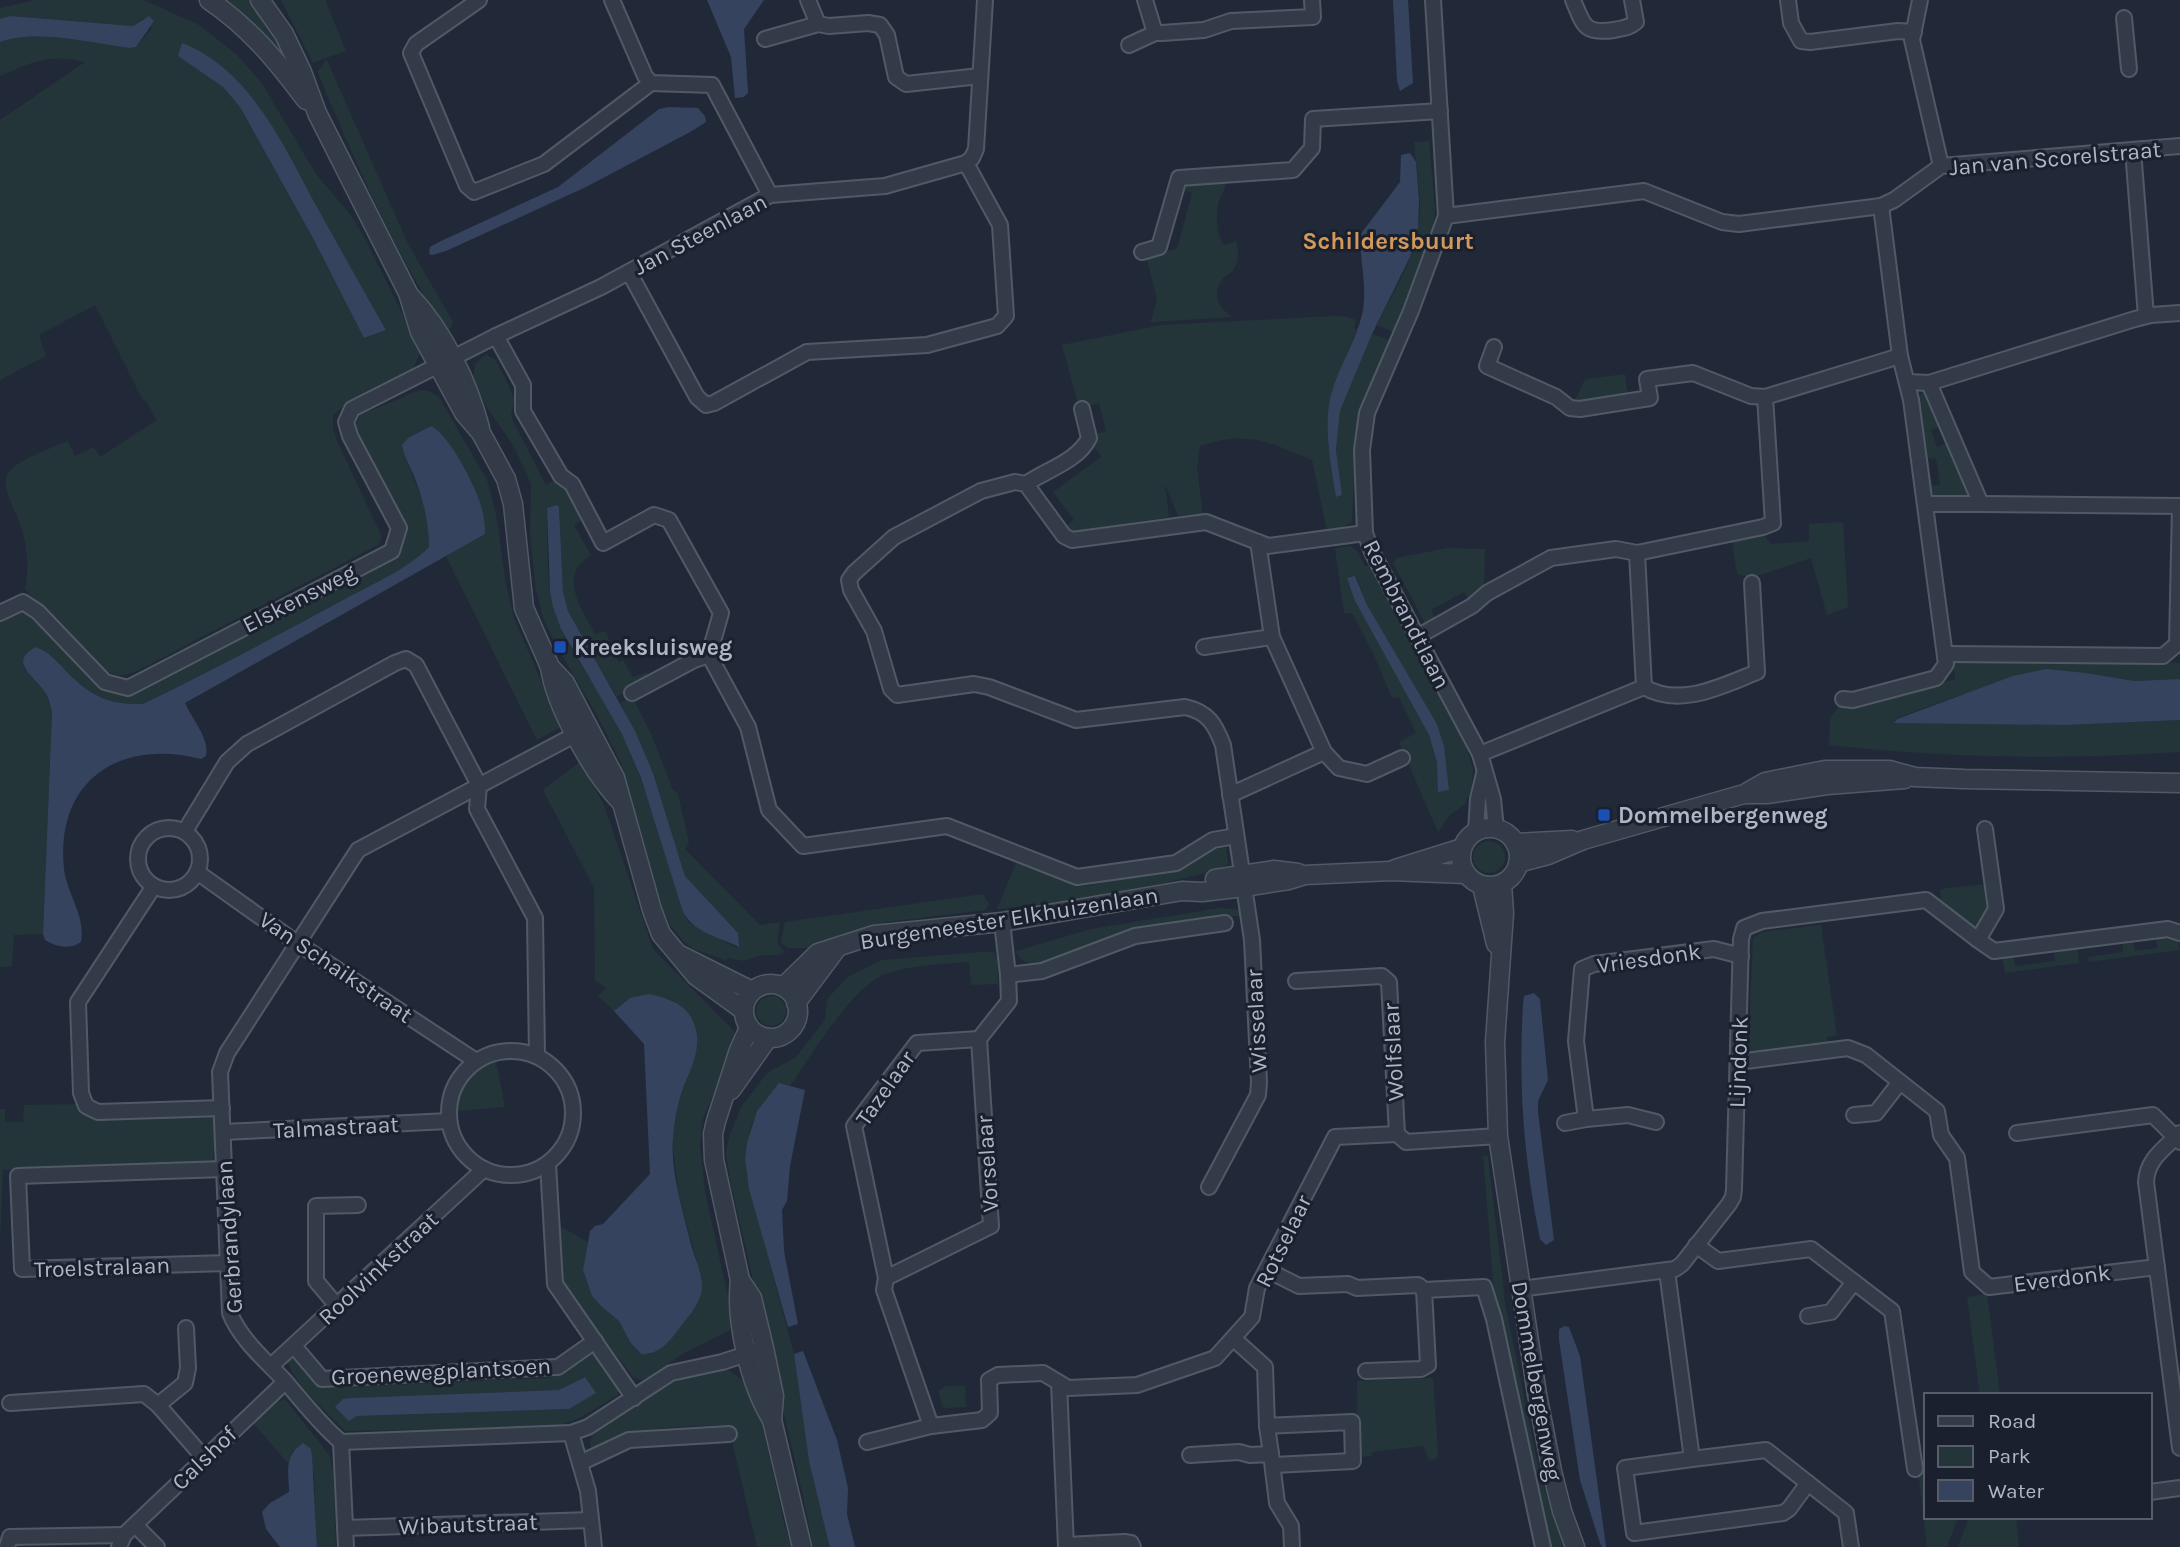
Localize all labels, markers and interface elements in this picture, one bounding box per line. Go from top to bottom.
street label: Jan van Scorelstraat [1948,136,2163,181]
street label: Jan Steenlaan [629,188,771,281]
district label: Schildersbuurt [1302,227,1474,255]
street label: Rembrandtlaan [1357,535,1456,693]
street label: Elskensweg [238,558,360,639]
place label: Kreeksluisweg [574,634,732,661]
marker: Kreeksluisweg [552,639,568,655]
place label: Dommelbergenweg [1618,802,1828,829]
marker: Dommelbergenweg [1596,807,1612,823]
street label: Burgemeester Elkhuizenlaan [858,882,1160,955]
street label: Van Schaikstraat [254,906,418,1029]
street label: Vriesdonk [1595,938,1703,979]
street label: Wisselaar [1240,968,1273,1073]
street label: Wolfslaar [1377,1001,1410,1102]
street label: Lijndonk [1723,1016,1754,1108]
street label: Tazelaar [850,1045,921,1131]
street label: Talmastraat [272,1111,400,1144]
street label: Vorselaar [971,1114,1004,1213]
street label: Gerbrandylaan [211,1160,248,1314]
street label: Rotselaar [1250,1190,1318,1292]
street label: Roolvinkstraat [313,1206,444,1331]
street label: Troelstralaan [33,1252,171,1283]
street label: Everdonk [2012,1259,2112,1298]
street label: Dommelbergenweg [1506,1279,1567,1483]
street label: Groenewegplantsoen [330,1352,552,1391]
legend [1924,1393,2152,1519]
text: Road [1988,1409,2036,1433]
street label: Calshof [166,1421,242,1496]
text: Park [1988,1444,2031,1468]
text: Water [1988,1479,2044,1503]
street label: Wibautstraat [398,1509,538,1540]

